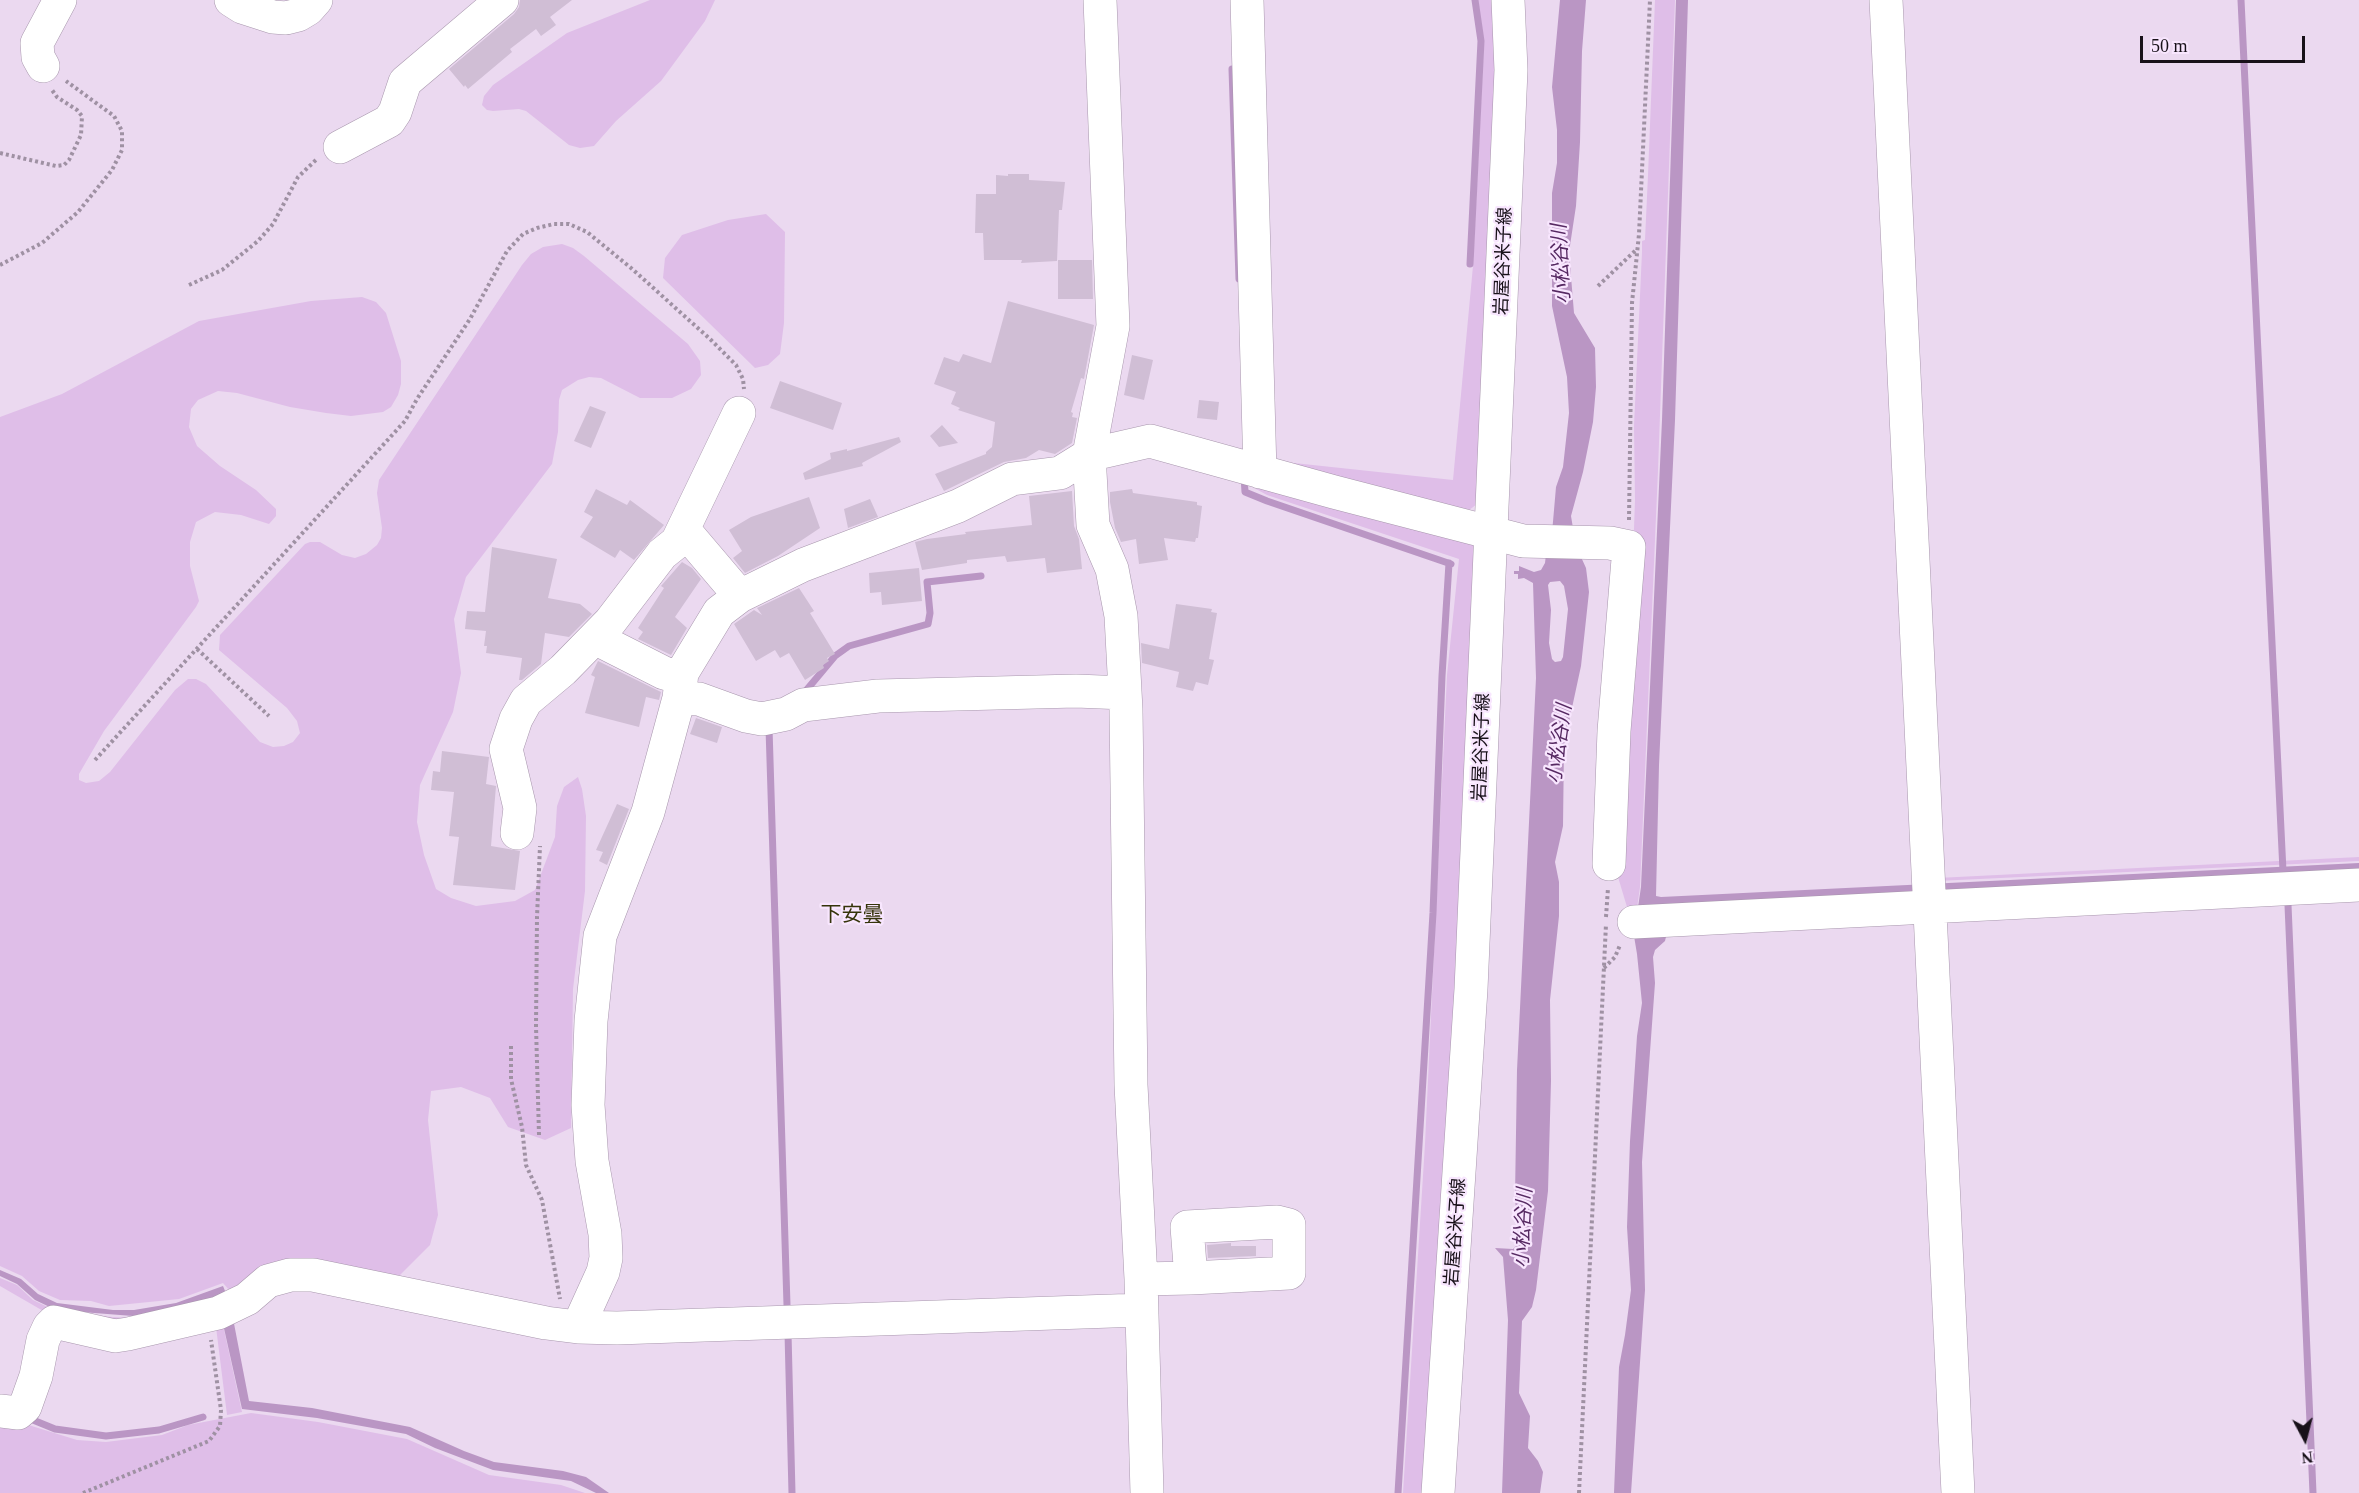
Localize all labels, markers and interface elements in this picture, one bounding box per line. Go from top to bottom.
scale bar [2143,24,2308,62]
text: 50 m [2151,36,2188,56]
street label: 岩屋谷米子線 [1491,207,1517,315]
water label: 小松谷川 [1548,223,1576,305]
street label: 岩屋谷米子線 [1469,693,1495,801]
water label: 小松谷川 [1543,703,1577,785]
district label: 下安曇 [821,902,883,928]
street label: 岩屋谷米子線 [1441,1177,1471,1287]
water label: 小松谷川 [1510,1187,1538,1269]
north arrow [2275,1409,2335,1469]
text: N [2300,1448,2314,1467]

